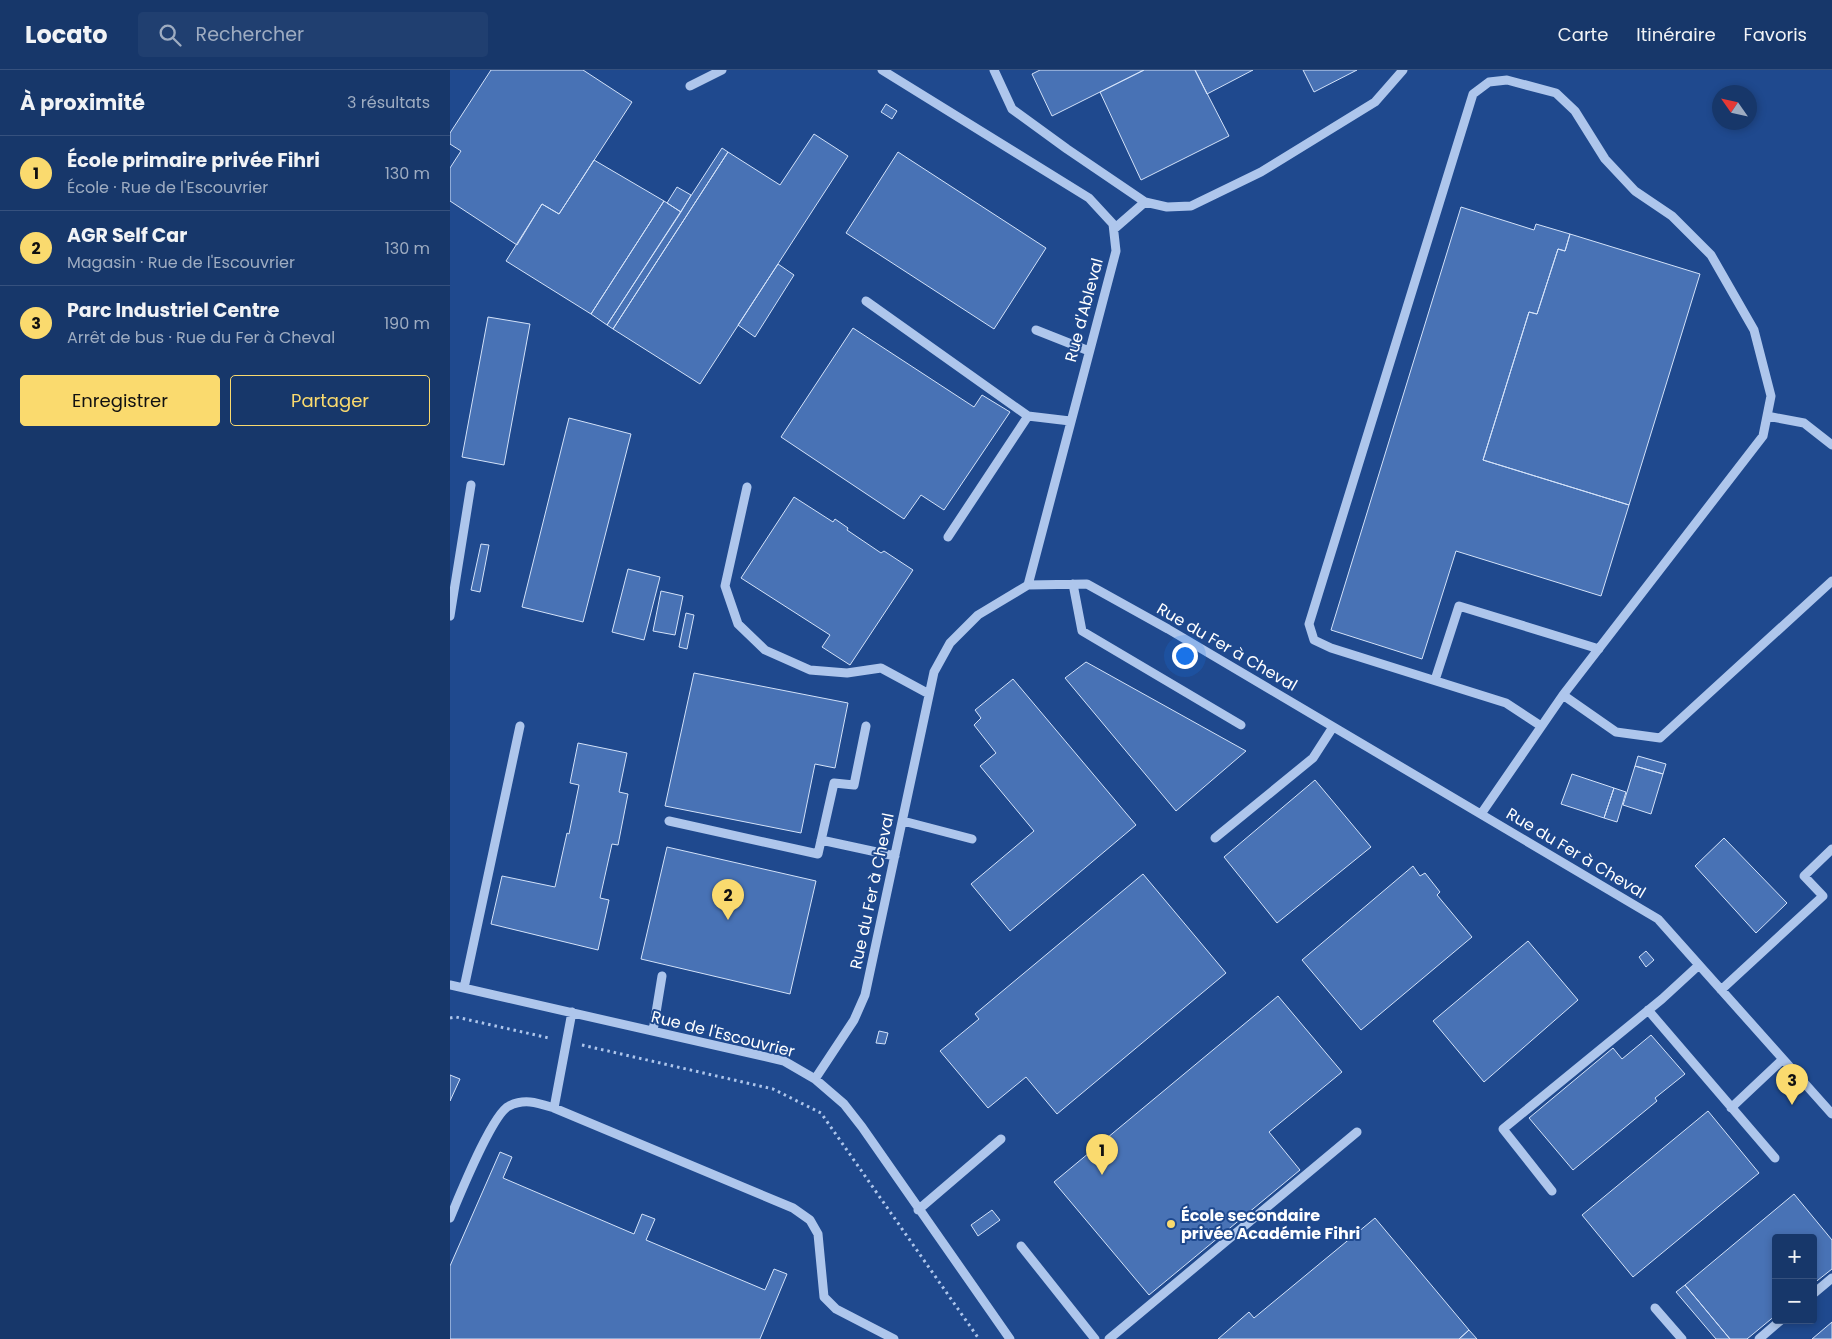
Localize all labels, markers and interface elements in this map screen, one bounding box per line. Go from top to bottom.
search box [138,12,488,57]
text: Locato [25,18,108,51]
icon: search [156,21,184,49]
text: Rechercher [196,21,304,48]
text: Carte [1558,22,1608,47]
text: Itinéraire [1636,22,1716,47]
text: Favoris [1744,22,1807,47]
north arrow [1712,85,1757,130]
text: À proximité [20,88,145,117]
text: 3 résultats [347,91,430,114]
text: École primaire privée Fihri [67,147,320,174]
text: 1 [33,162,39,185]
text: 130 m [385,162,430,185]
text: École · Rue de l'Escouvrier [67,176,268,199]
text: AGR Self Car [67,222,187,249]
text: 2 [31,237,41,260]
text: 130 m [385,237,430,260]
text: Magasin · Rue de l'Escouvrier [67,251,295,274]
street label: Rue d'Ableval [1059,255,1109,365]
text: Parc Industriel Centre [67,297,279,324]
text: 3 [31,312,41,335]
text: 190 m [384,312,430,335]
text: Arrêt de bus · Rue du Fer à Cheval [67,326,335,349]
button: Enregistrer [20,375,220,426]
button: Partager [230,375,430,426]
street label: Rue du Fer à Cheval [1152,597,1302,697]
your location [1172,643,1198,669]
street label: Rue du Fer à Cheval [1502,802,1650,904]
street label: Rue du Fer à Cheval [844,811,900,971]
pin: 2 [712,879,744,920]
street label: Rue de l'Escouvrier [649,1005,797,1063]
pin: 3 [1776,1064,1808,1105]
pin: 1 [1086,1134,1118,1175]
place label: École secondaire privée Académie Fihri [1181,1204,1360,1245]
marker: École secondaire privée Académie Fihri [1165,1218,1177,1230]
map controls [1772,1234,1817,1324]
button: + [1772,1234,1817,1279]
button: − [1772,1279,1817,1324]

